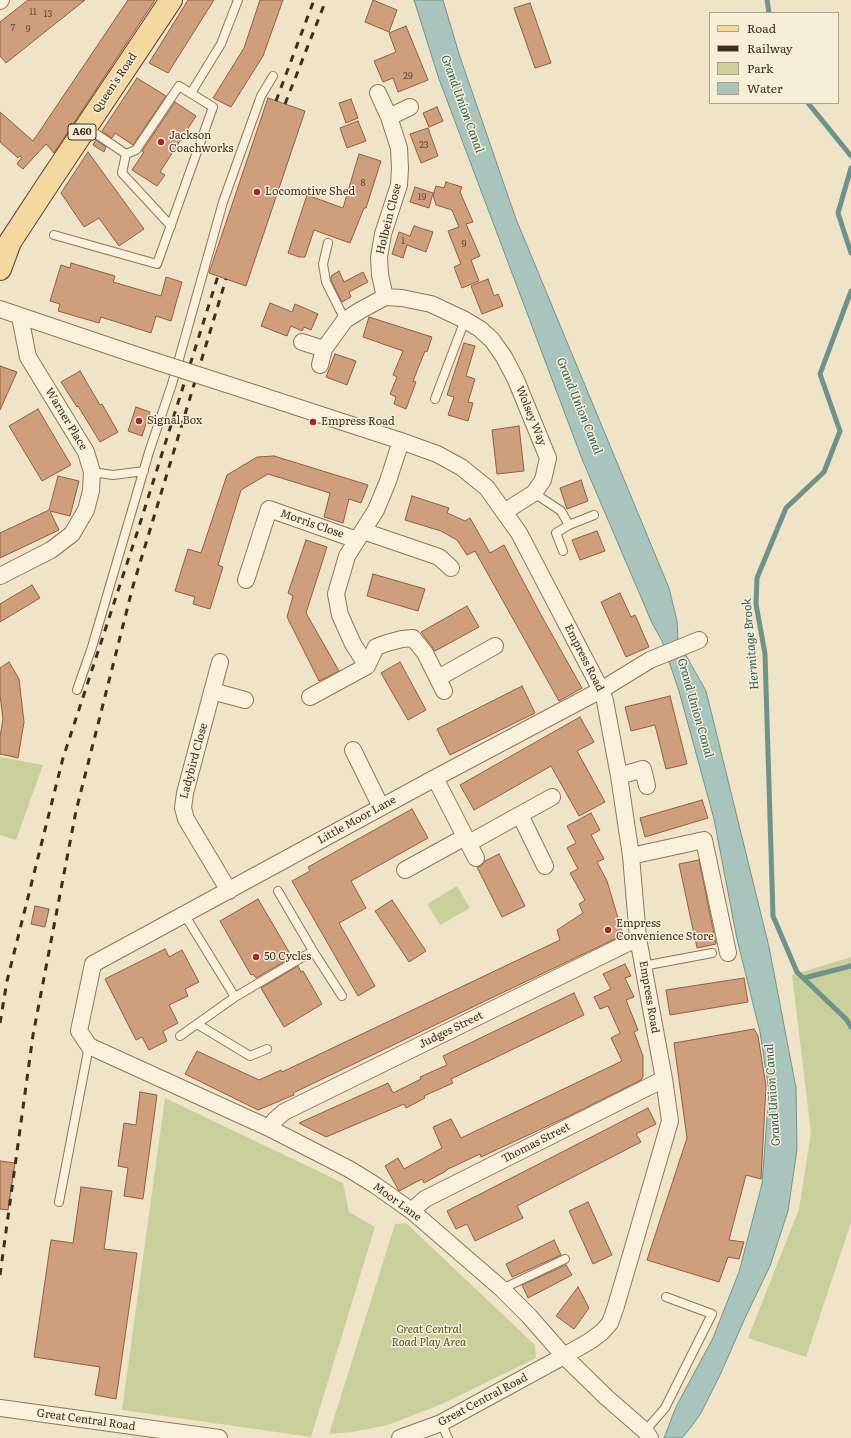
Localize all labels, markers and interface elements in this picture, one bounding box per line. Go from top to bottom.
house number: 11 [29,7,37,17]
house number: 13 [44,9,52,19]
legend [709,12,839,104]
text: Road [747,19,776,37]
house number: 7 [11,23,15,33]
house number: 9 [26,24,30,34]
text: Railway [747,39,793,57]
street label: Queen's Road [90,50,140,116]
water label: Grand Union Canal [438,53,486,155]
text: Park [747,59,773,77]
house number: 29 [403,71,413,81]
text: Water [747,79,783,97]
road number: A60 [68,124,96,140]
place label: Jackson Coachworks [169,129,234,155]
marker: Jackson Coachworks [156,137,166,147]
house number: 23 [419,140,429,150]
house number: 8 [361,178,365,188]
street label: Holbein Close [374,182,404,256]
place label: Locomotive Shed [265,185,355,199]
marker: Locomotive Shed [252,187,262,197]
house number: 19 [418,192,426,202]
house number: 1 [401,236,405,246]
house number: 9 [462,239,466,249]
water label: Grand Union Canal [553,356,605,456]
street label: Wolsey Way [513,384,549,448]
street label: Warner Place [42,385,90,453]
place label: Signal Box [147,414,202,428]
place label: Empress Road [321,415,395,429]
marker: Signal Box [134,416,144,426]
marker: Empress Road [308,417,318,427]
street label: Morris Close [278,507,346,541]
water label: Hermitage Brook [740,598,762,690]
street label: Empress Road [561,622,607,694]
water label: Grand Union Canal [674,657,716,759]
street label: Ladybird Close [178,722,210,800]
street label: Little Moor Lane [316,793,398,847]
place label: Empress Convenience Store [616,917,714,943]
marker: Empress Convenience Store [603,925,613,935]
place label: 50 Cycles [264,950,311,964]
marker: 50 Cycles [251,952,261,962]
street label: Empress Road [636,960,662,1034]
street label: Judges Street [417,1009,485,1051]
water label: Grand Union Canal [762,1043,784,1147]
street label: Thomas Street [500,1120,572,1166]
street label: Moor Lane [370,1180,424,1224]
park label: Great Central Road Play Area [392,1323,466,1349]
street label: Great Central Road [436,1371,530,1429]
street label: Great Central Road [36,1407,136,1433]

